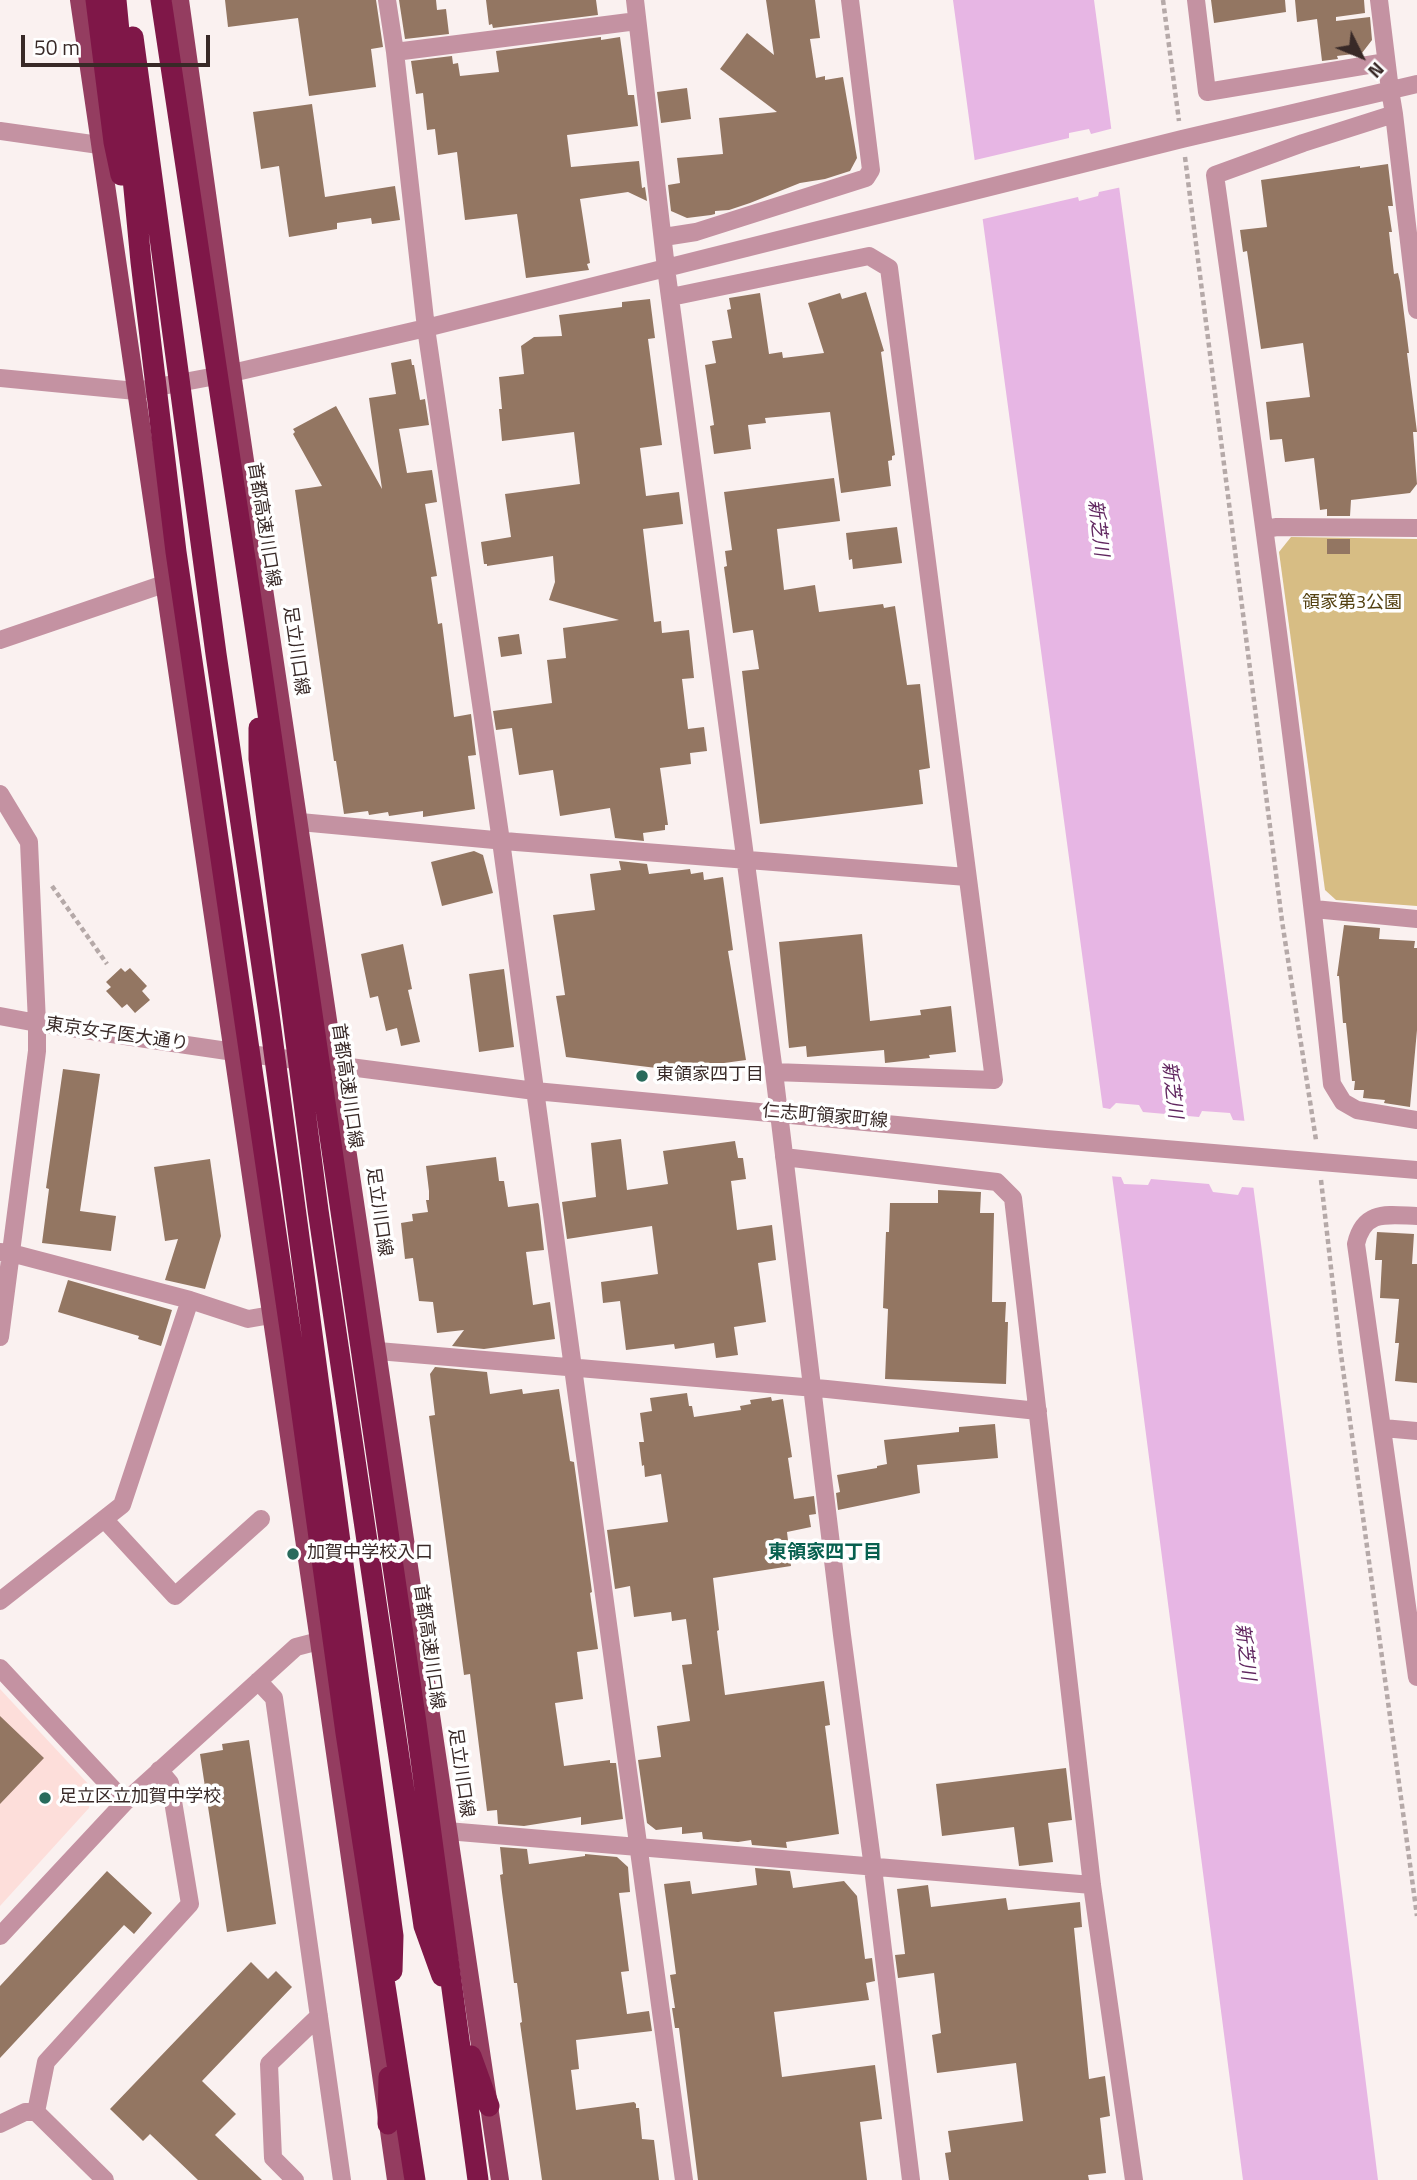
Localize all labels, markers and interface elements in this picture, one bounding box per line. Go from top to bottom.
scale bar [24,21,214,65]
north arrow [1326,21,1396,91]
text: 50 m [34,31,80,63]
text: N [1362,56,1392,85]
street label: 首都高速川口線 [242,461,284,589]
water label: 新芝川 [1082,498,1112,558]
park label: 領家第3公園 [1302,593,1402,615]
street label: 足立川口線 [278,605,312,697]
street label: 東京女子医大通り [44,1014,190,1056]
street label: 首都高速川口線 [327,1022,365,1150]
water label: 新芝川 [1156,1060,1186,1120]
place label: 東領家四丁目 [656,1065,764,1087]
marker: 東領家四丁目 [634,1068,650,1084]
street label: 仁志町領家町線 [761,1101,889,1133]
street label: 足立川口線 [361,1166,395,1258]
district label: 東領家四丁目 [768,1542,882,1564]
place label: 加賀中学校入口 [307,1543,433,1565]
marker: 加賀中学校入口 [285,1546,301,1562]
street label: 首都高速川口線 [409,1583,447,1711]
water label: 新芝川 [1229,1622,1259,1682]
street label: 足立川口線 [443,1727,477,1819]
place label: 足立区立加賀中学校 [59,1787,221,1809]
marker: 足立区立加賀中学校 [37,1790,53,1806]

